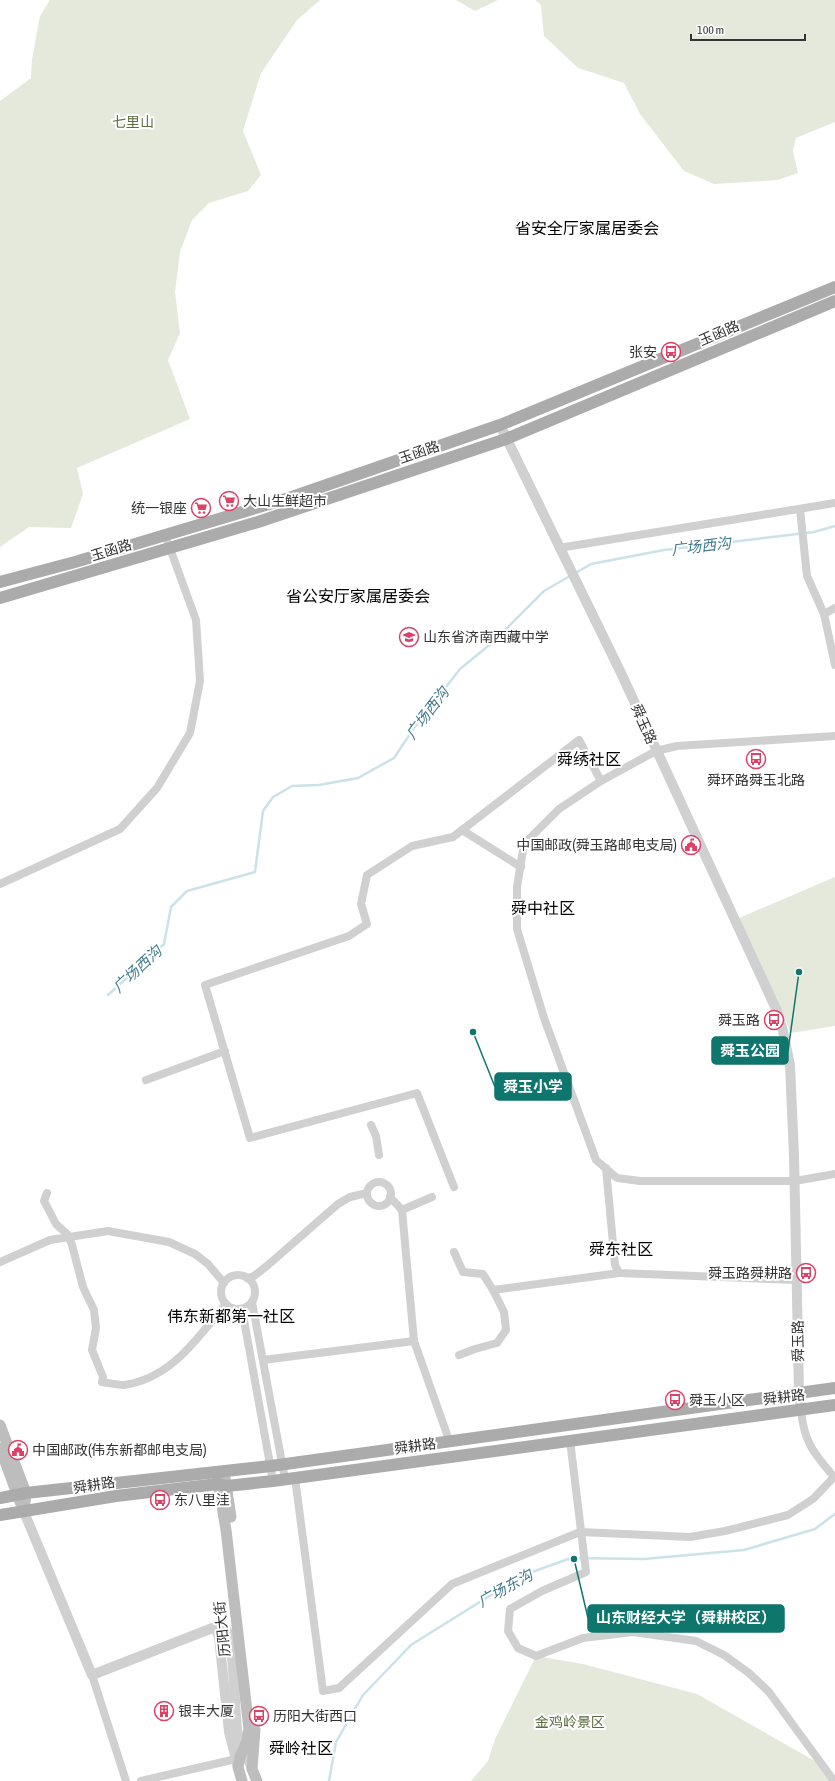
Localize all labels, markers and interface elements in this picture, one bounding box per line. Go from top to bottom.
scale bar [691,16,805,42]
text: 100 m [697,23,724,37]
park label: 七里山 [112,114,154,130]
district label: 省安全厅家属居委会 [515,219,659,237]
street label: 玉函路 [697,317,741,349]
bus stop icon: 张安 [660,341,682,363]
place label: 张安 [629,344,657,360]
street label: 玉函路 [397,438,441,466]
supermarket icon: 大山生鲜超市 [218,490,240,512]
place label: 大山生鲜超市 [243,493,327,509]
supermarket icon: 统一银座 [190,497,212,519]
place label: 统一银座 [131,500,187,516]
water label: 广场西沟 [670,534,734,558]
street label: 玉函路 [89,536,133,564]
district label: 省公安厅家属居委会 [286,587,430,605]
school or university icon: 山东省济南西藏中学 [398,626,420,648]
place label: 山东省济南西藏中学 [423,629,549,645]
water label: 广场西沟 [402,682,453,742]
street label: 舜玉路 [628,702,660,746]
bus stop icon: 舜环路舜玉北路 [745,748,767,770]
district label: 舜绣社区 [557,750,621,768]
place label: 舜环路舜玉北路 [707,772,805,788]
public building icon: 中国邮政(舜玉路邮电支局) [680,834,702,856]
place label: 中国邮政(舜玉路邮电支局) [516,837,677,853]
district label: 舜中社区 [511,899,575,917]
water label: 广场西沟 [109,941,166,996]
bus stop icon: 舜玉路 [763,1009,785,1031]
place label: 舜玉路 [718,1012,760,1028]
callout: 舜玉公园 [712,1037,788,1064]
text: 舜玉公园 [720,1042,780,1059]
callout: 舜玉小学 [495,1073,571,1100]
text: 舜玉小学 [503,1078,563,1095]
district label: 舜东社区 [589,1240,653,1258]
bus stop icon: 舜玉路舜耕路 [795,1262,817,1284]
place label: 舜玉路舜耕路 [708,1265,792,1281]
district label: 伟东新都第一社区 [167,1307,295,1325]
street label: 舜玉路 [790,1320,806,1362]
street label: 舜耕路 [762,1387,806,1407]
bus stop icon: 舜玉小区 [664,1389,686,1411]
place label: 舜玉小区 [689,1392,745,1408]
street label: 舜耕路 [393,1435,437,1457]
public building icon: 中国邮政(伟东新都邮电支局) [7,1439,29,1461]
place label: 中国邮政(伟东新都邮电支局) [32,1442,207,1458]
street label: 舜耕路 [72,1474,116,1496]
bus stop icon: 东八里洼 [149,1489,171,1511]
place label: 东八里洼 [174,1492,230,1508]
water label: 广场东沟 [475,1565,537,1610]
street label: 历阳大街 [211,1600,233,1658]
callout: 山东财经大学（舜耕校区） [588,1605,784,1632]
text: 山东财经大学（舜耕校区） [596,1609,776,1626]
building icon: 银丰大厦 [153,1700,175,1722]
place label: 银丰大厦 [178,1703,234,1719]
bus stop icon: 历阳大街西口 [248,1705,270,1727]
place label: 历阳大街西口 [273,1708,357,1724]
park label: 金鸡岭景区 [535,1714,605,1730]
district label: 舜岭社区 [269,1739,333,1757]

